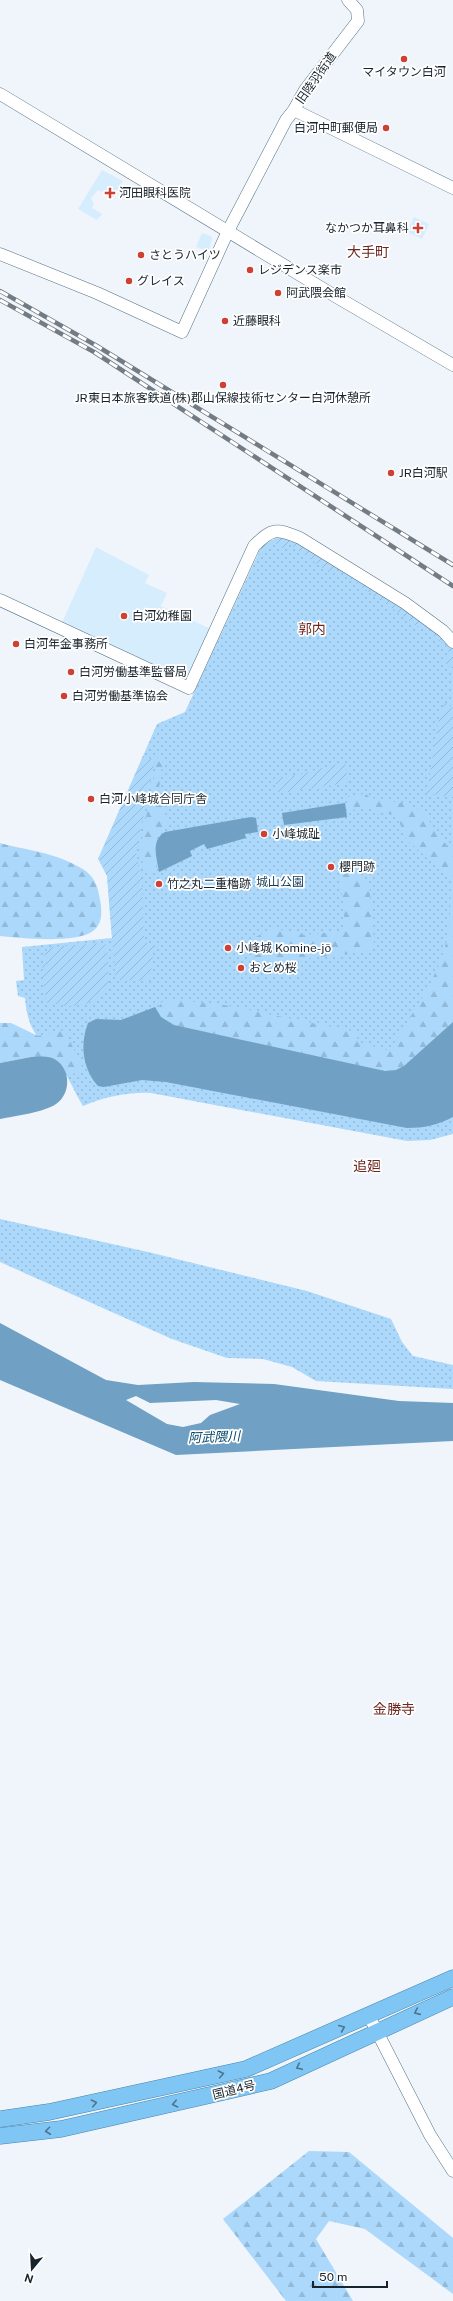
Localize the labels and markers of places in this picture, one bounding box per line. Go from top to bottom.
marker: マイタウン白河 [399,54,409,64]
place label: マイタウン白河 [362,65,446,79]
place label: 白河中町郵便局 [294,121,378,135]
marker: 白河中町郵便局 [381,123,391,133]
place label: 河田眼科医院 [119,186,191,200]
marker: 河田眼科医院 [104,187,116,199]
place label: なかつか耳鼻科 [325,221,409,235]
marker: なかつか耳鼻科 [412,222,424,234]
place label: さとうハイツ [149,248,221,262]
marker: さとうハイツ [136,250,146,260]
place label: レジデンス楽市 [258,263,342,277]
marker: レジデンス楽市 [245,265,255,275]
place label: グレイス [137,274,185,288]
marker: グレイス [124,276,134,286]
place label: 阿武隈会館 [286,286,346,300]
marker: 阿武隈会館 [273,288,283,298]
place label: 近藤眼科 [233,314,281,328]
marker: 近藤眼科 [220,316,230,326]
marker: JR東日本旅客鉄道(株)郡山保線技術センター白河休憩所 [218,380,228,390]
place label: JR東日本旅客鉄道(株)郡山保線技術センター白河休憩所 [75,391,371,405]
place label: JR白河駅 [399,466,448,480]
marker: JR白河駅 [386,468,396,478]
place label: 白河幼稚園 [132,609,192,623]
marker: 白河幼稚園 [119,611,129,621]
place label: 白河年金事務所 [24,637,108,651]
marker: 白河年金事務所 [11,639,21,649]
place label: 白河労働基準監督局 [79,665,187,679]
marker: 白河労働基準監督局 [66,667,76,677]
place label: 白河労働基準協会 [72,689,168,703]
marker: 白河労働基準協会 [59,691,69,701]
place label: 白河小峰城合同庁舎 [99,792,207,806]
marker: 白河小峰城合同庁舎 [86,794,96,804]
place label: 小峰城趾 [272,827,320,841]
marker: 小峰城趾 [259,829,269,839]
place label: 櫻門跡 [339,860,375,874]
marker: 櫻門跡 [326,862,336,872]
place label: 竹之丸二重櫓跡 [167,877,251,891]
marker: 竹之丸二重櫓跡 [154,879,164,889]
place label: 小峰城 Komine-jō [236,941,331,955]
marker: 小峰城 Komine-jō [223,943,233,953]
place label: おとめ桜 [249,961,297,975]
marker: おとめ桜 [236,963,246,973]

